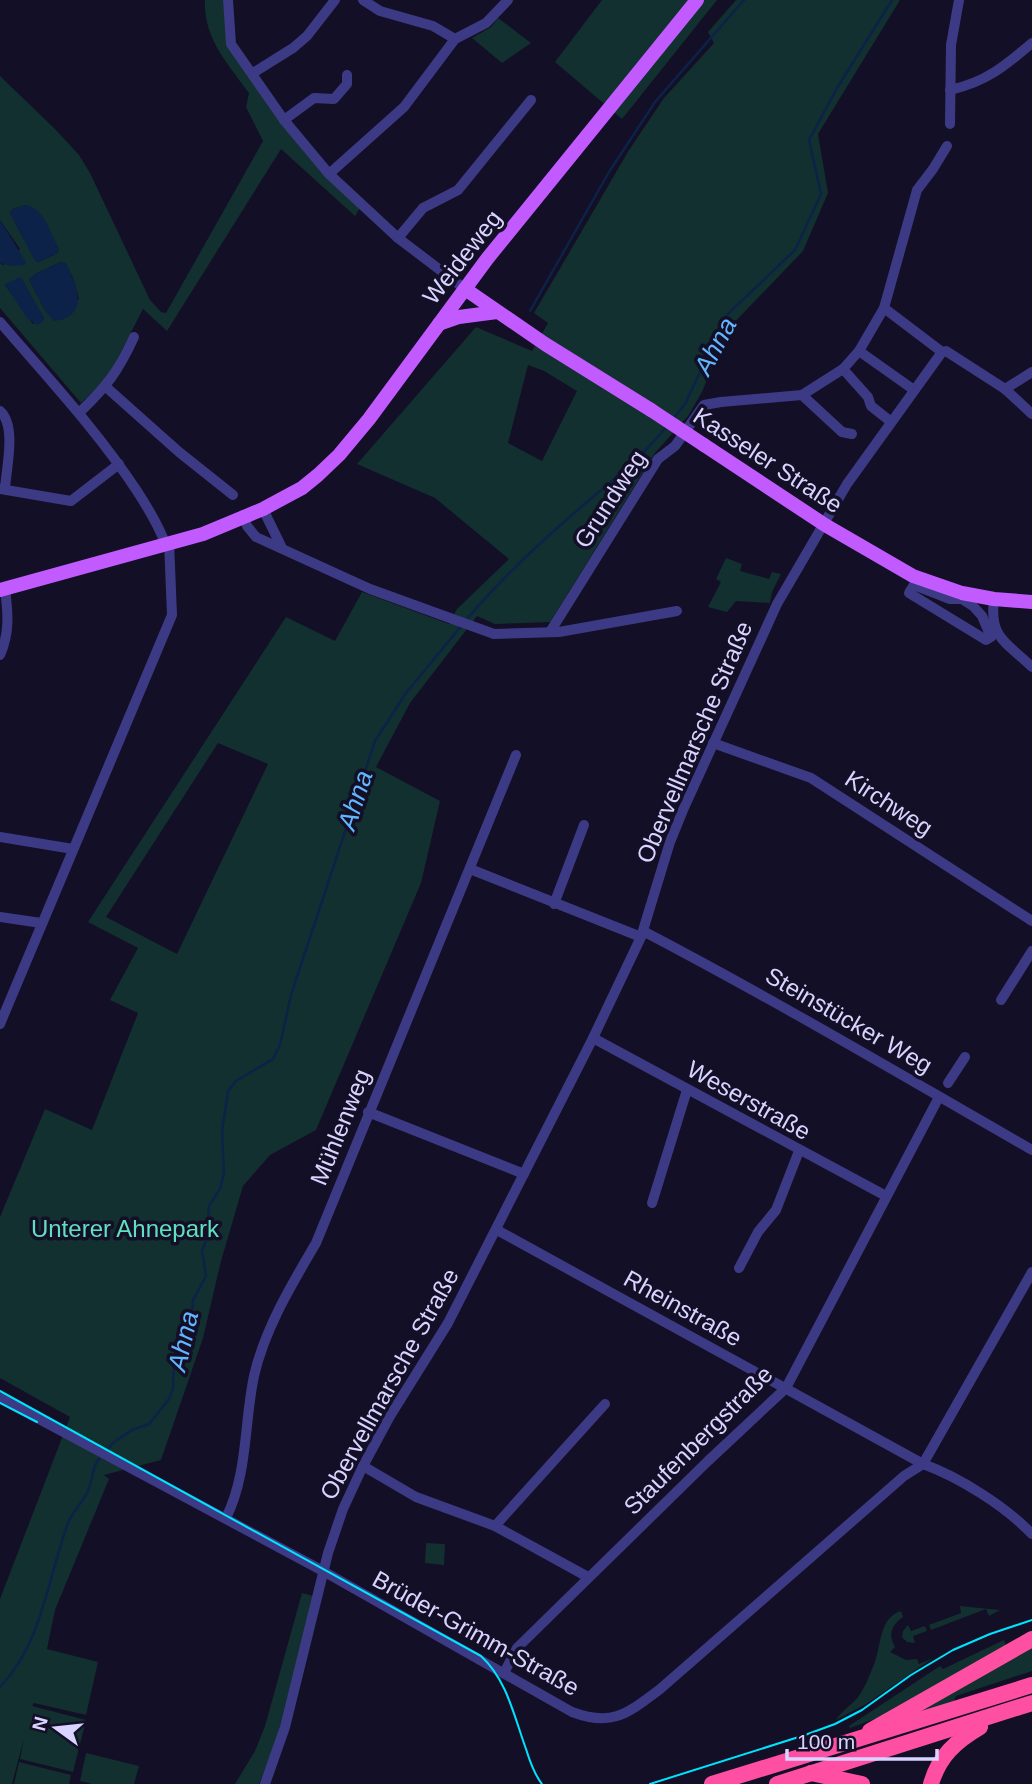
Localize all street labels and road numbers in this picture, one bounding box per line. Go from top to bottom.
street label: Weideweg [417,205,507,309]
street label: Kasseler Straße [688,402,848,518]
street label: Grundweg [569,445,651,553]
street label: Obervellmarsche Straße [631,617,757,867]
street label: Kirchweg [840,765,938,841]
street label: Steinstücker Weg [761,961,937,1079]
street label: Weserstraße [683,1055,815,1145]
street label: Mühlenweg [304,1065,376,1189]
street label: Obervellmarsche Straße [314,1264,464,1504]
street label: Rheinstraße [619,1265,747,1351]
street label: Staufenbergstraße [618,1360,778,1520]
street label: Brüder-Grimm-Straße [368,1565,584,1701]

